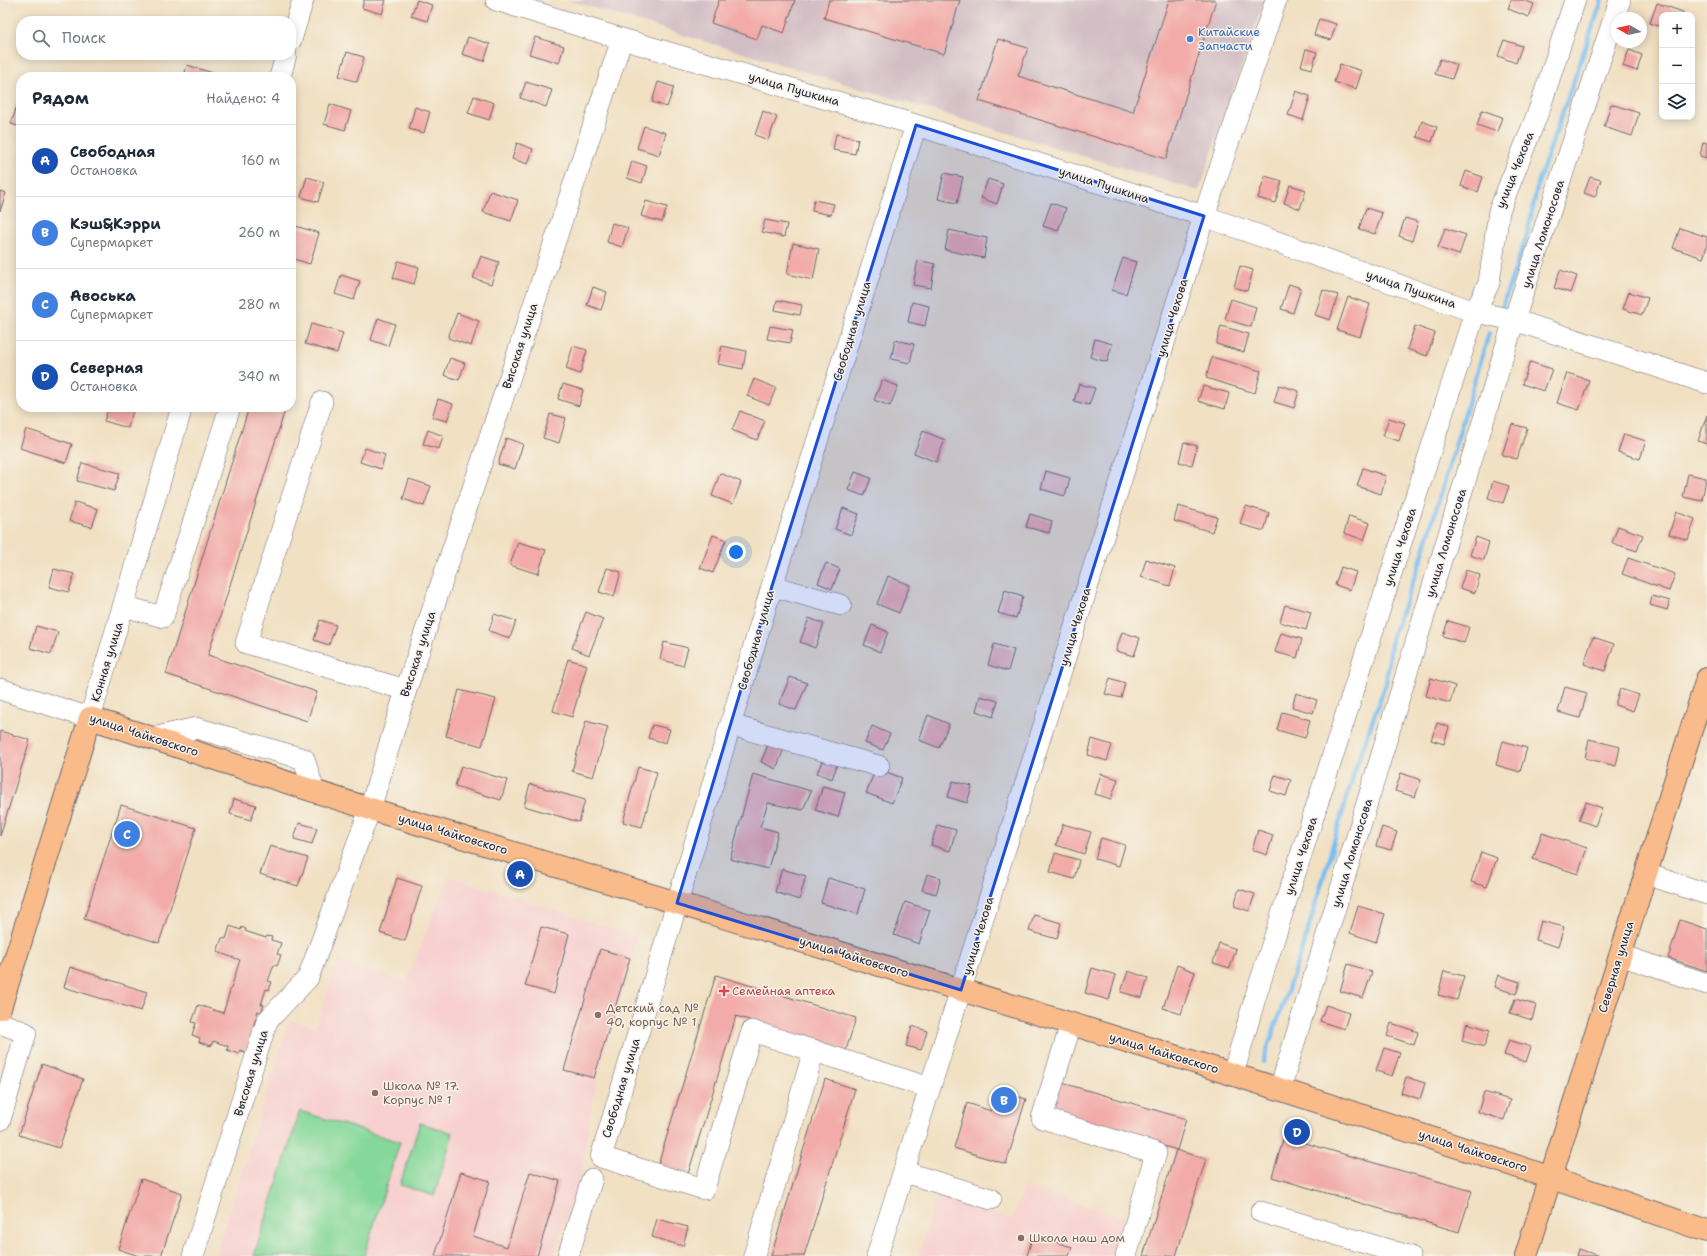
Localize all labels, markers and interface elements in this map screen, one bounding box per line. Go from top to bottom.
north arrow [1611,12,1647,48]
map controls [1659,12,1695,120]
button: + [1659,12,1695,48]
search box [16,16,296,60]
place label: Китайские Запчасти [1198,24,1260,54]
icon: search [30,27,52,49]
text: Поиск [62,28,106,48]
marker: Китайские Запчасти [1185,34,1195,44]
button: − [1659,48,1695,84]
street label: улица Пушкина [747,68,842,110]
button: layers [1659,84,1695,120]
text: Рядом [32,87,89,109]
text: Найдено: 4 [206,90,280,107]
street label: улица Чехова [1492,129,1538,211]
text: Свободная [70,142,155,162]
text: A [40,152,50,169]
text: 160 m [242,152,280,169]
text: Остановка [70,162,137,179]
street label: улица Пушкина [1057,163,1152,207]
street label: улица Ломоносова [1518,177,1568,290]
text: Кэш&Кэрри [70,214,161,234]
text: B [41,224,49,241]
text: 260 m [238,224,280,241]
text: Супермаркет [70,234,153,251]
street label: улица Пушкина [1364,266,1459,312]
street label: улица Чехова [1152,276,1192,359]
street label: Свободная улица [829,279,875,383]
text: Авоська [70,286,136,306]
text: C [41,296,49,313]
text: 280 m [238,296,280,313]
street label: Высокая улица [499,301,542,391]
text: Супермаркет [70,306,153,323]
text: Северная [70,358,143,378]
text: D [40,368,50,385]
text: 340 m [238,368,280,385]
text: Остановка [70,378,137,395]
street label: улица Ломоносова [1422,486,1470,599]
street label: улица Чехова [1380,505,1420,588]
your location [726,542,746,562]
street label: улица Чехова [1055,585,1095,668]
street label: Свободная улица [734,587,778,692]
street label: Высокая улица [397,609,440,699]
street label: Конная улица [87,620,127,704]
street label: улица Чайковского [87,710,201,760]
street label: улица Ломоносова [1328,796,1376,909]
street label: улица Чайковского [396,810,510,858]
street label: улица Чехова [1281,814,1321,897]
pin: C [114,819,140,849]
pin: A [507,859,533,889]
street label: улица Чехова [958,894,998,977]
street label: Северная улица [1594,919,1638,1015]
street label: улица Чайковского [797,933,911,981]
place label: Семейная аптека [732,983,836,999]
marker: Семейная аптека [719,986,729,996]
place label: Детский сад № 40, корпус № 1 [606,1000,699,1030]
marker: Детский сад № 40, корпус № 1 [593,1010,603,1020]
street label: Высокая улица [230,1027,272,1118]
street label: улица Чайковского [1107,1029,1221,1077]
street label: Свободная улица [598,1036,644,1140]
place label: Школа № 17. Корпус № 1 [383,1078,459,1108]
pin: B [991,1085,1017,1115]
marker: Школа № 17. Корпус № 1 [370,1088,380,1098]
pin: D [1284,1117,1310,1147]
street label: улица Чайковского [1416,1126,1530,1176]
place label: Школа наш дом [1029,1230,1125,1246]
marker: Школа наш дом [1016,1233,1026,1243]

